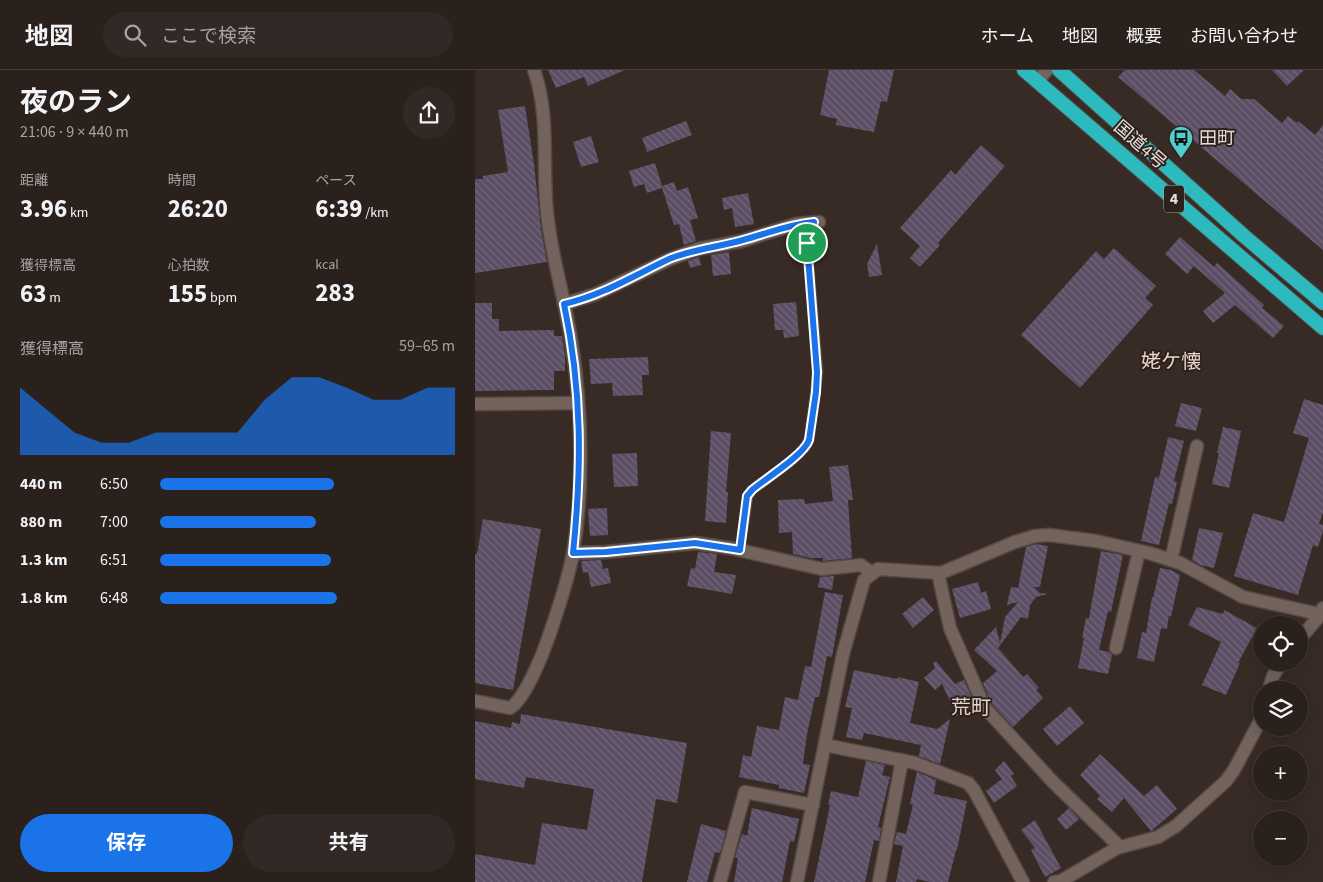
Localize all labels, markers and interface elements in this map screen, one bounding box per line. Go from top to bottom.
search box [103,12,453,57]
text: 地図 [25,19,73,54]
icon: search [121,21,149,49]
text: ここで検索 [161,23,256,50]
text: ホーム [981,24,1034,49]
text: 地図 [1062,24,1098,49]
text: 概要 [1126,24,1162,49]
text: お問い合わせ [1190,24,1298,49]
text: 夜のラン [20,82,132,122]
button: share [403,87,455,139]
street label: 国道4号 [1108,115,1172,175]
text: 21:06 · 9 × 440 m [20,121,129,143]
bus stop icon: 田町 [1168,125,1194,159]
place label: 田町 [1199,126,1235,151]
text: 距離 [20,171,48,191]
text: 時間 [168,171,196,191]
text: ペース [315,171,357,191]
road number: 4 [1164,186,1184,212]
text: 3.96 [20,191,67,227]
text: 26:20 [168,191,228,227]
text: 6:39 [315,191,362,227]
text: km [67,203,88,223]
text: /km [362,203,389,223]
pin [786,222,828,264]
icon: arrive [793,229,821,257]
text: kcal [315,255,339,275]
text: 獲得標高 [20,256,76,276]
text: 心拍数 [168,256,210,276]
text: 283 [315,275,355,311]
text: 63 [20,276,46,312]
text: 155 [168,276,207,312]
text: m [46,288,61,308]
text: bpm [207,288,237,308]
text: 59–65 m [399,335,455,357]
text: 獲得標高 [20,338,84,360]
district label: 姥ケ懐 [1141,348,1201,376]
text: 440 m [20,473,62,495]
text: 6:50 [100,473,128,495]
text: 880 m [20,511,62,533]
text: 7:00 [100,511,128,533]
text: 1.3 km [20,549,67,571]
text: 6:51 [100,549,128,571]
text: 1.8 km [20,587,67,609]
text: 6:48 [100,587,128,609]
map controls [1253,616,1308,866]
button: locate [1253,616,1308,671]
button: layers [1253,681,1308,736]
district label: 荒町 [951,694,991,722]
button: + [1253,746,1308,801]
button: − [1253,811,1308,866]
button: 保存 [20,814,233,872]
button: 共有 [243,814,455,872]

